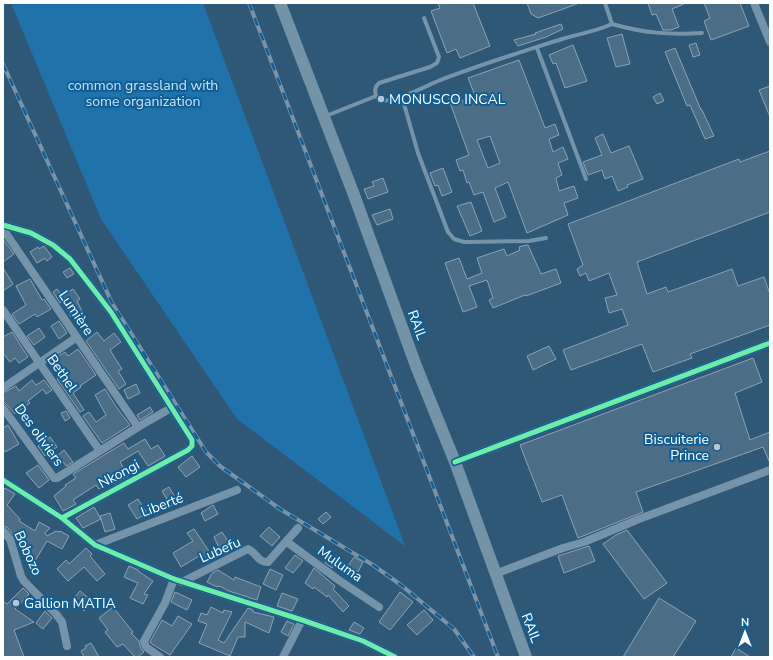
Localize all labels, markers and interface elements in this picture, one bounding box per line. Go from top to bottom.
park label: common grassland with some organization [68,76,218,111]
place label: MONUSCO INCAL [389,90,506,109]
marker: MONUSCO INCAL [376,94,386,104]
street label: Lumière [54,287,98,339]
street label: RAIL [403,307,431,343]
street label: Bethel [42,351,82,396]
street label: Des oliviers [10,400,68,470]
place label: Biscuiterie Prince [644,430,709,465]
marker: Biscuiterie Prince [712,442,722,452]
street label: Nkongi [95,455,143,493]
street label: Liberté [138,488,186,522]
street label: Bobozo [9,528,47,579]
street label: Lubefu [196,532,244,568]
street label: Muluma [314,542,366,586]
place label: Gallion MATIA [24,594,116,613]
marker: Gallion MATIA [11,598,21,608]
street label: RAIL [517,610,545,646]
north arrow [725,612,765,652]
text: N [741,615,749,630]

